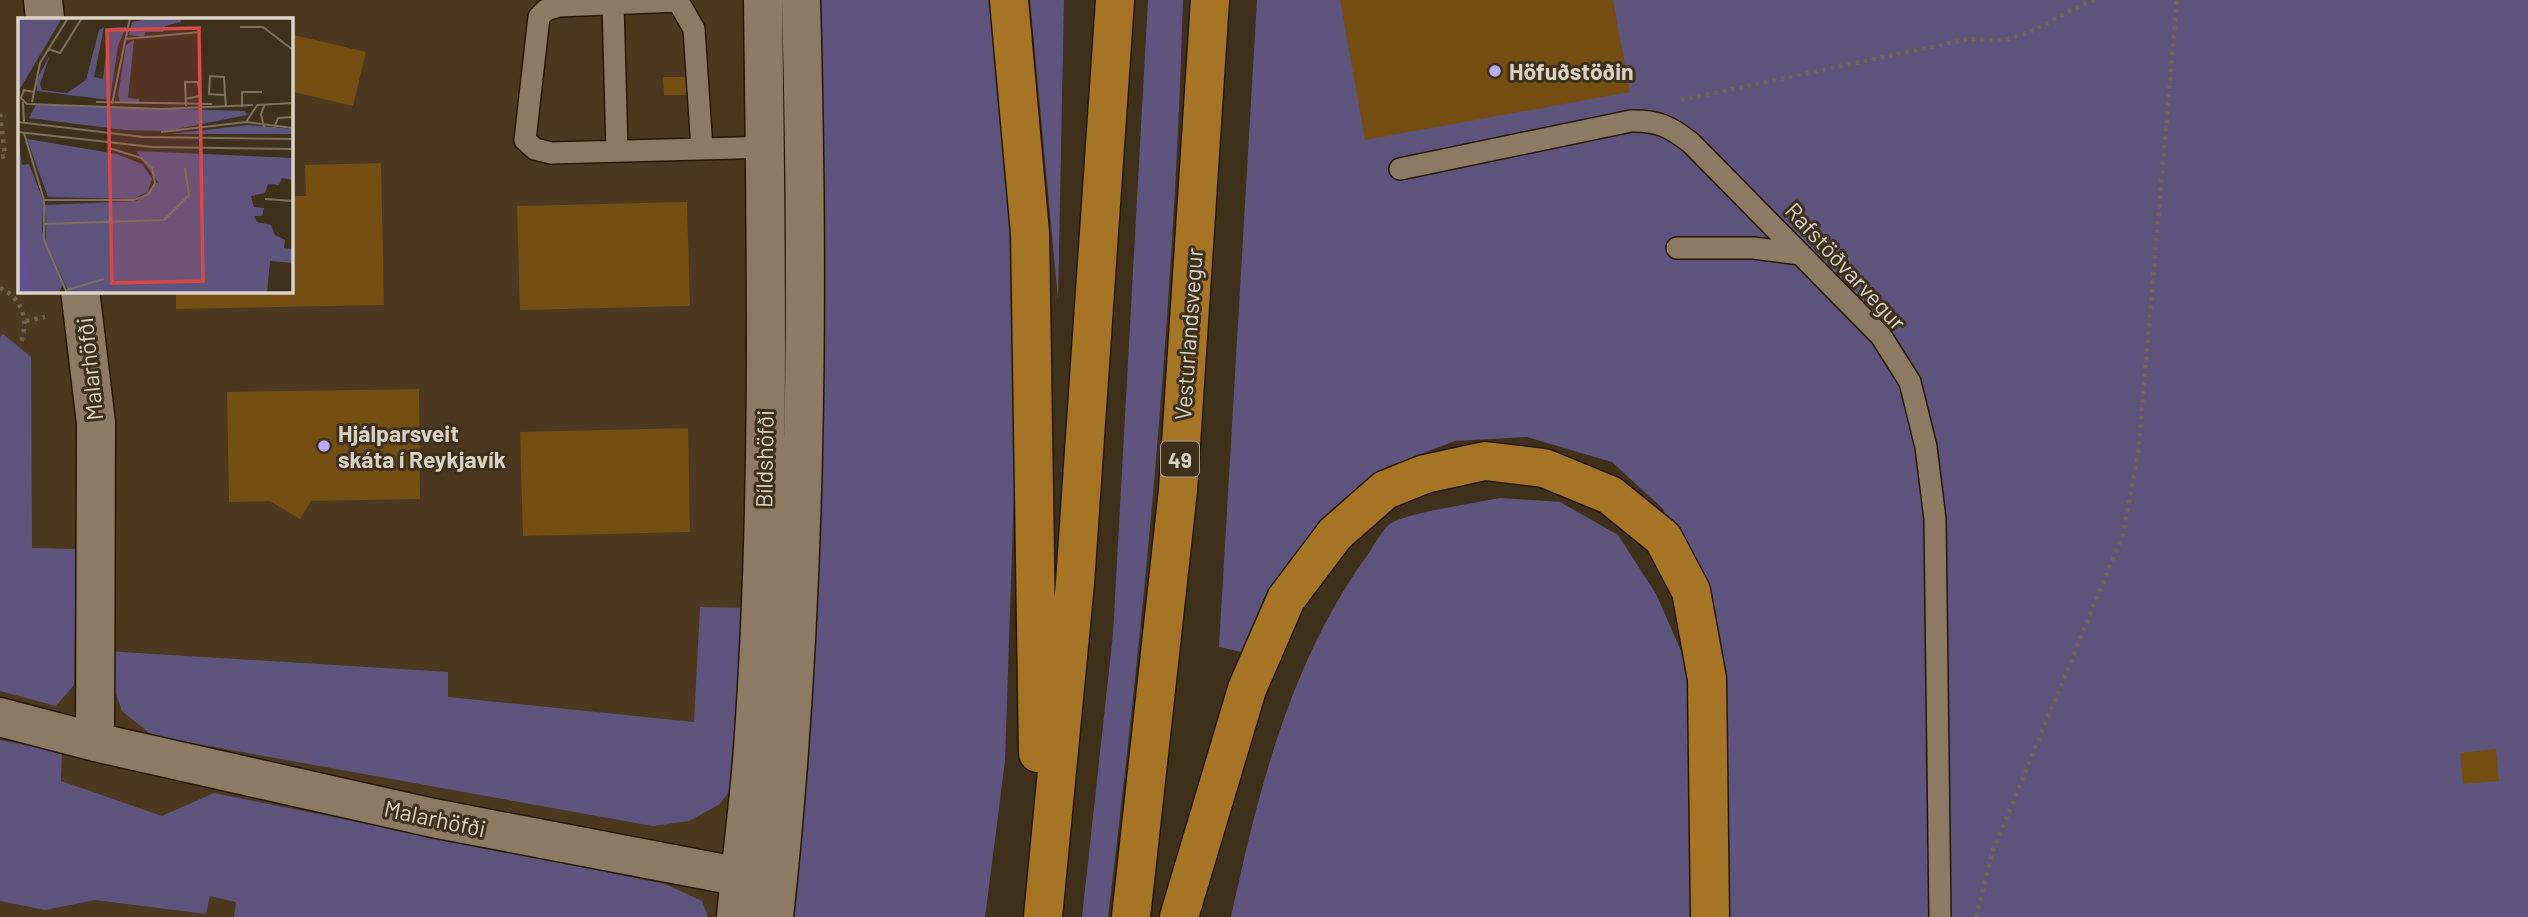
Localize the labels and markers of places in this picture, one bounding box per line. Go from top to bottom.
place label: Höfuðstöðin [1509,57,1634,85]
marker: Höfuðstöðin [1487,63,1503,79]
place label: Hjálparsveit skáta í Reykjavík [338,419,506,473]
marker: Hjálparsveit skáta í Reykjavík [316,438,332,454]

